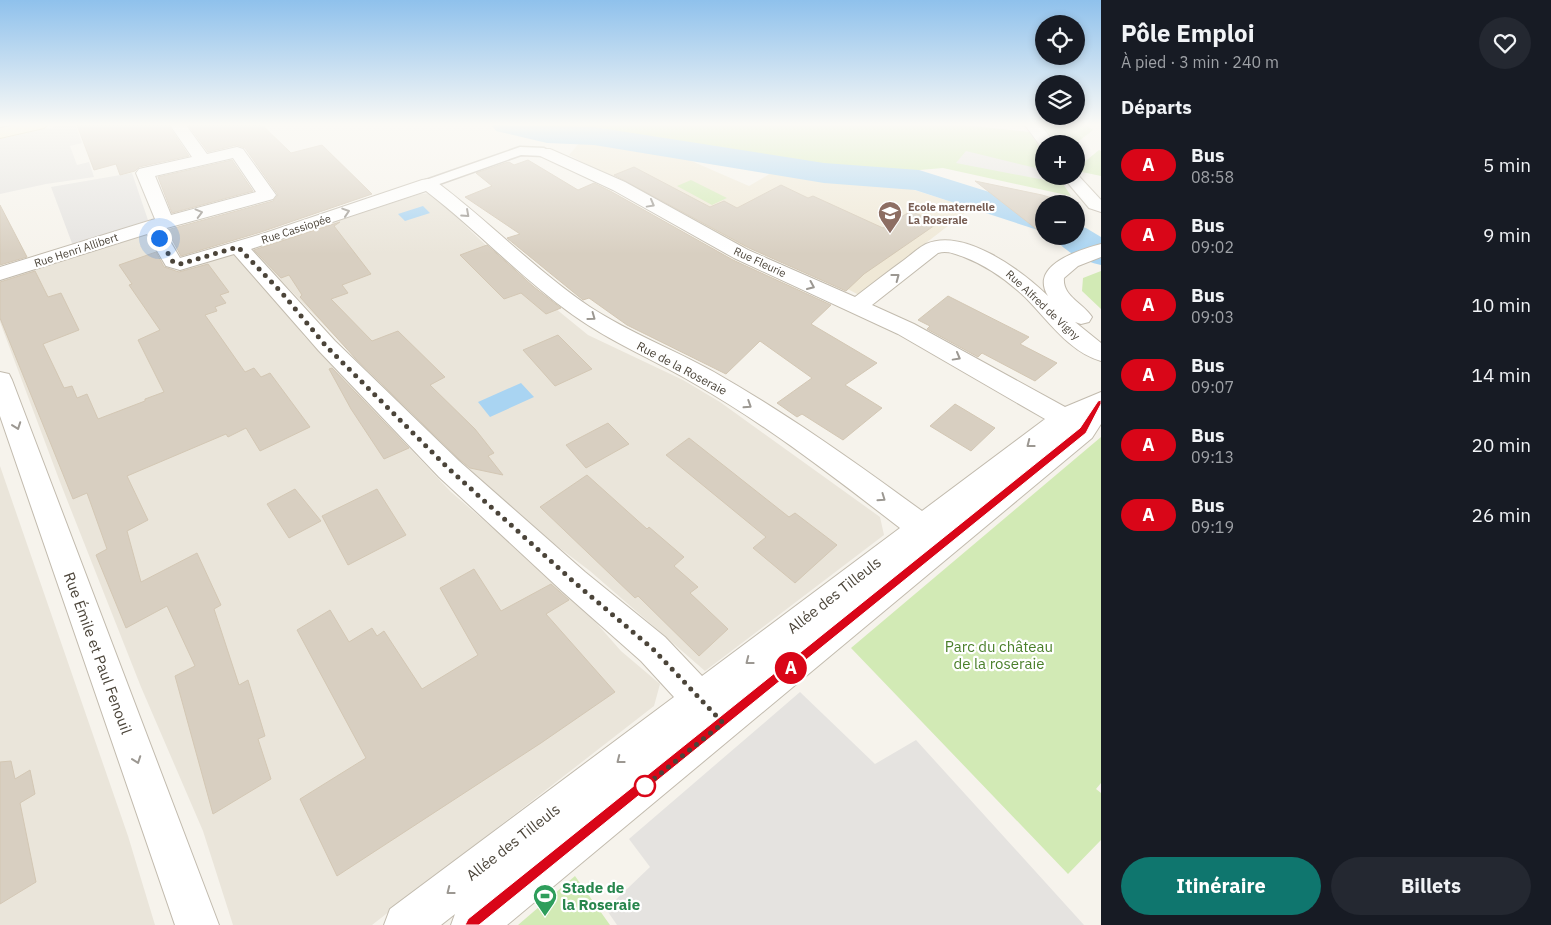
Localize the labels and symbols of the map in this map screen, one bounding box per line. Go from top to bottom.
one-way arrow [646,198,655,208]
school or university icon: Ecole maternelle La Roseraie [877,200,903,234]
place label: Ecole maternelle La Roseraie [908,200,995,227]
one-way arrow [194,208,203,219]
one-way arrow [342,208,350,218]
one-way arrow [461,208,470,217]
street label: Rue Cassiopée [259,211,333,247]
your location [147,226,172,251]
street label: Rue Henri Allibert [32,230,120,270]
street label: Rue Fleurie [732,244,788,280]
street label: Rue Alfred de Vigny [1003,267,1083,343]
one-way arrow [890,274,899,282]
one-way arrow [806,279,815,290]
one-way arrow [586,311,596,320]
street label: Rue de la Roseraie [634,338,730,398]
one-way arrow [952,351,961,361]
one-way arrow [743,399,752,409]
one-way arrow [11,421,21,430]
one-way arrow [1027,439,1036,447]
one-way arrow [876,492,886,501]
street label: Allée des Tilleuls [783,552,885,638]
street label: Rue Émile et Paul Fenouil [60,569,136,737]
park label: Parc du château de la roseraie [945,637,1053,673]
line badge: A [775,652,807,684]
one-way arrow [746,655,755,663]
one-way arrow [616,754,626,763]
one-way arrow [131,755,141,764]
unlabelled marker [634,775,656,797]
street label: Allée des Tilleuls [462,799,564,885]
place label: Stade de la Roseraie [562,878,640,914]
sports icon: Stade de la Roseraie [532,883,558,917]
one-way arrow [446,885,455,894]

